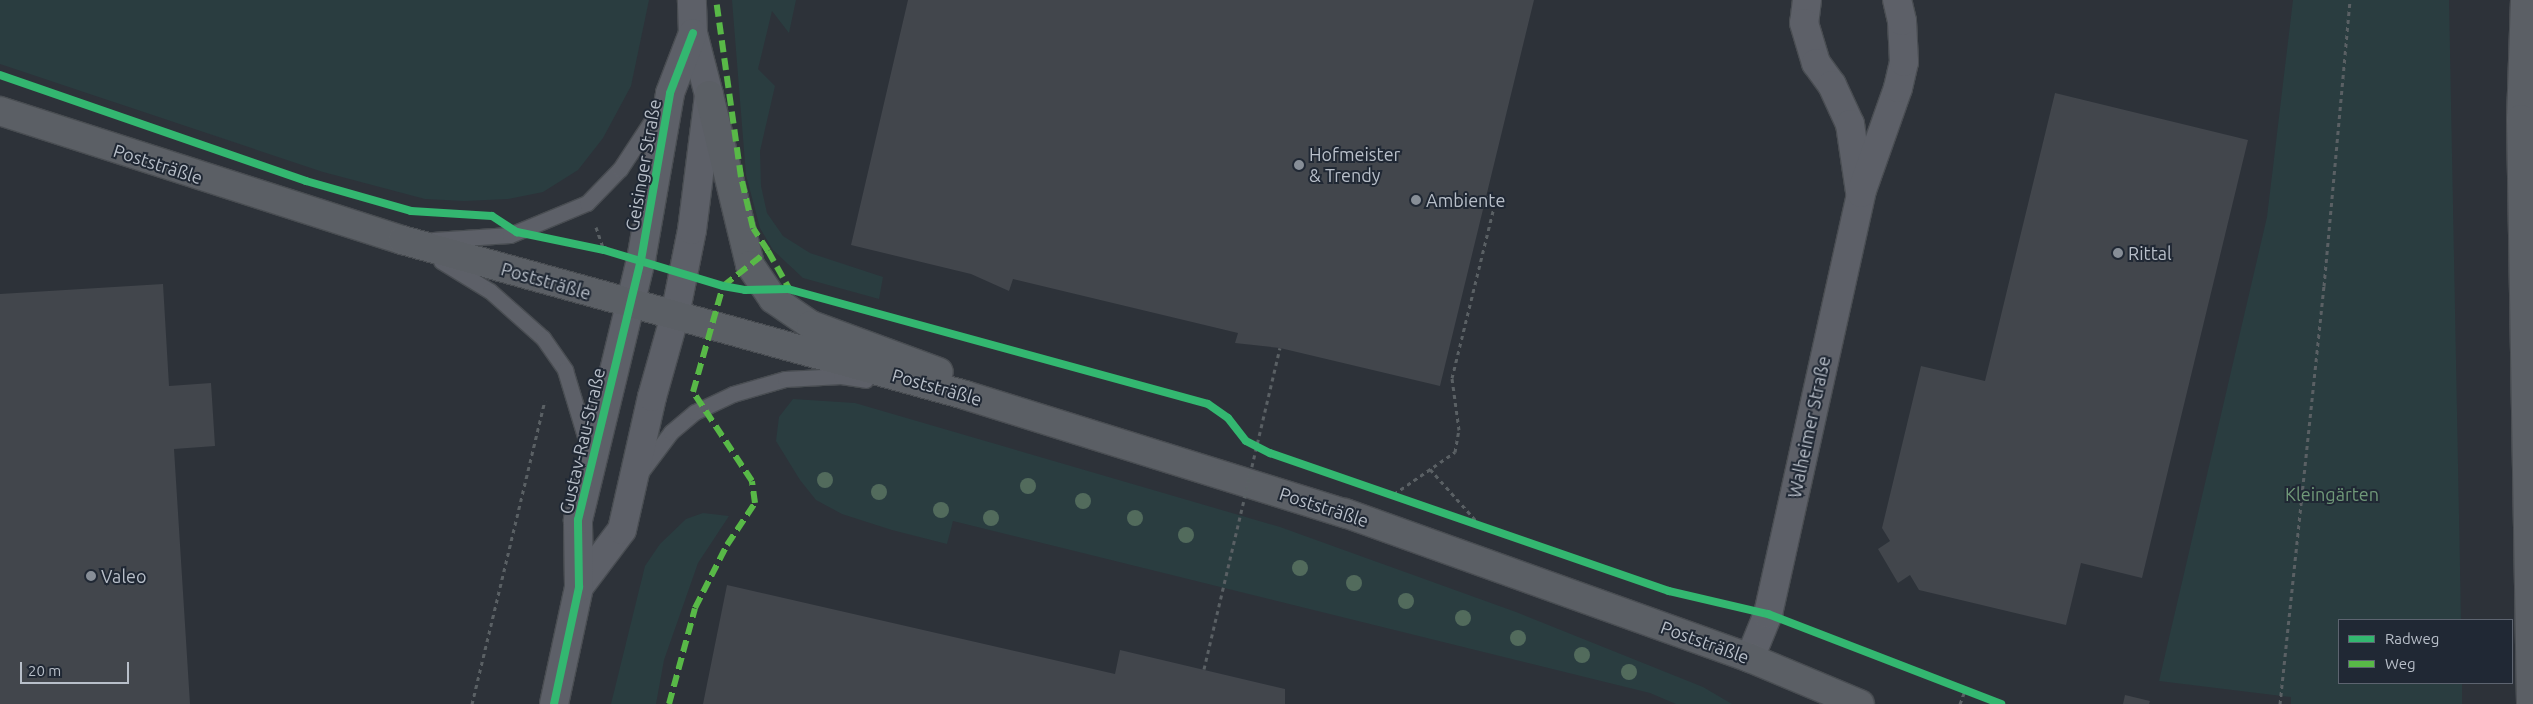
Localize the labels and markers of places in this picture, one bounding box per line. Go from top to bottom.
place label: Hofmeister & Trendy [1309,144,1400,186]
marker: Hofmeister & Trendy [1293,159,1305,171]
place label: Ambiente [1426,189,1505,211]
marker: Ambiente [1410,194,1422,206]
place label: Rittal [2128,242,2172,264]
marker: Rittal [2112,247,2124,259]
place label: Valeo [101,565,147,587]
marker: Valeo [85,570,97,582]

